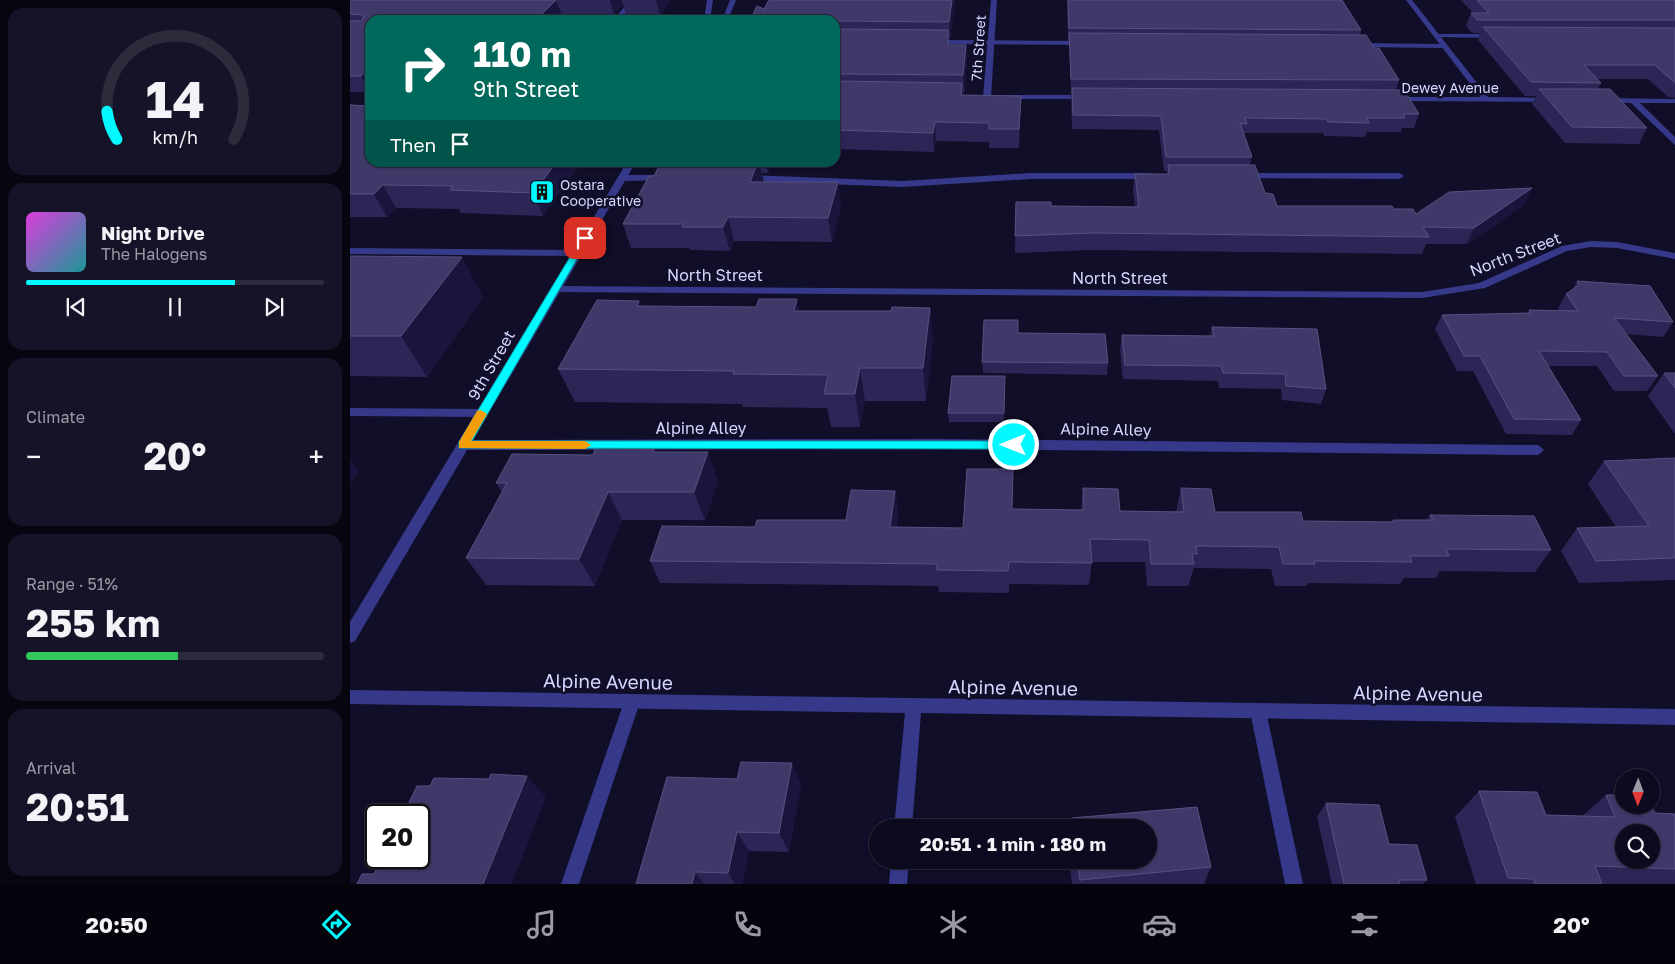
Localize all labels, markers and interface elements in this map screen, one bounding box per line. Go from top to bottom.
street label: 7th Street [967,14,989,82]
text: 110 m [473,33,571,75]
icon: right [390,35,455,100]
text: 14 [145,67,205,129]
text: 9th Street [473,75,579,102]
street label: Dewey Avenue [1401,79,1499,96]
text: km/h [152,126,198,148]
icon: arrive [446,130,474,158]
text: Then [390,133,436,156]
place label: Ostara Cooperative [560,176,641,209]
building icon: Ostara Cooperative [529,179,555,205]
pin [564,217,606,259]
text: Night Drive [101,221,205,244]
icon: arrive [571,224,599,252]
street label: North Street [1467,227,1563,281]
text: The Halogens [101,244,207,264]
street label: North Street [667,265,763,285]
street label: North Street [1072,268,1168,288]
icon: previous [62,293,90,321]
icon: pause [161,293,189,321]
icon: next [260,293,288,321]
street label: 9th Street [463,327,519,403]
text: Climate [26,407,85,427]
street label: Alpine Alley [655,418,747,438]
position arrow [987,418,1039,470]
street label: Alpine Alley [1060,418,1152,440]
text: 20° [144,433,206,478]
text: − [26,440,41,473]
text: + [309,440,324,473]
text: Range · 51% [26,574,118,594]
text: 255 km [26,600,160,645]
street label: Alpine Avenue [543,668,673,694]
street label: Alpine Avenue [948,674,1078,700]
street label: Alpine Avenue [1353,680,1483,706]
text: Arrival [26,758,76,778]
north arrow [1615,769,1660,814]
map controls [1615,769,1660,869]
text: 20:51 [26,784,129,829]
speed limit sign: 20 [365,804,430,869]
button: search [1615,824,1660,869]
text: 20:51 · 1 min · 180 m [920,832,1106,855]
icon: directions [319,907,354,942]
icon: music [524,907,559,942]
icon: phone [730,907,765,942]
icon: climate [936,907,971,942]
icon: car [1142,907,1177,942]
icon: filters [1347,907,1382,942]
text: 20:50 [85,911,148,938]
text: 20° [1553,911,1590,938]

